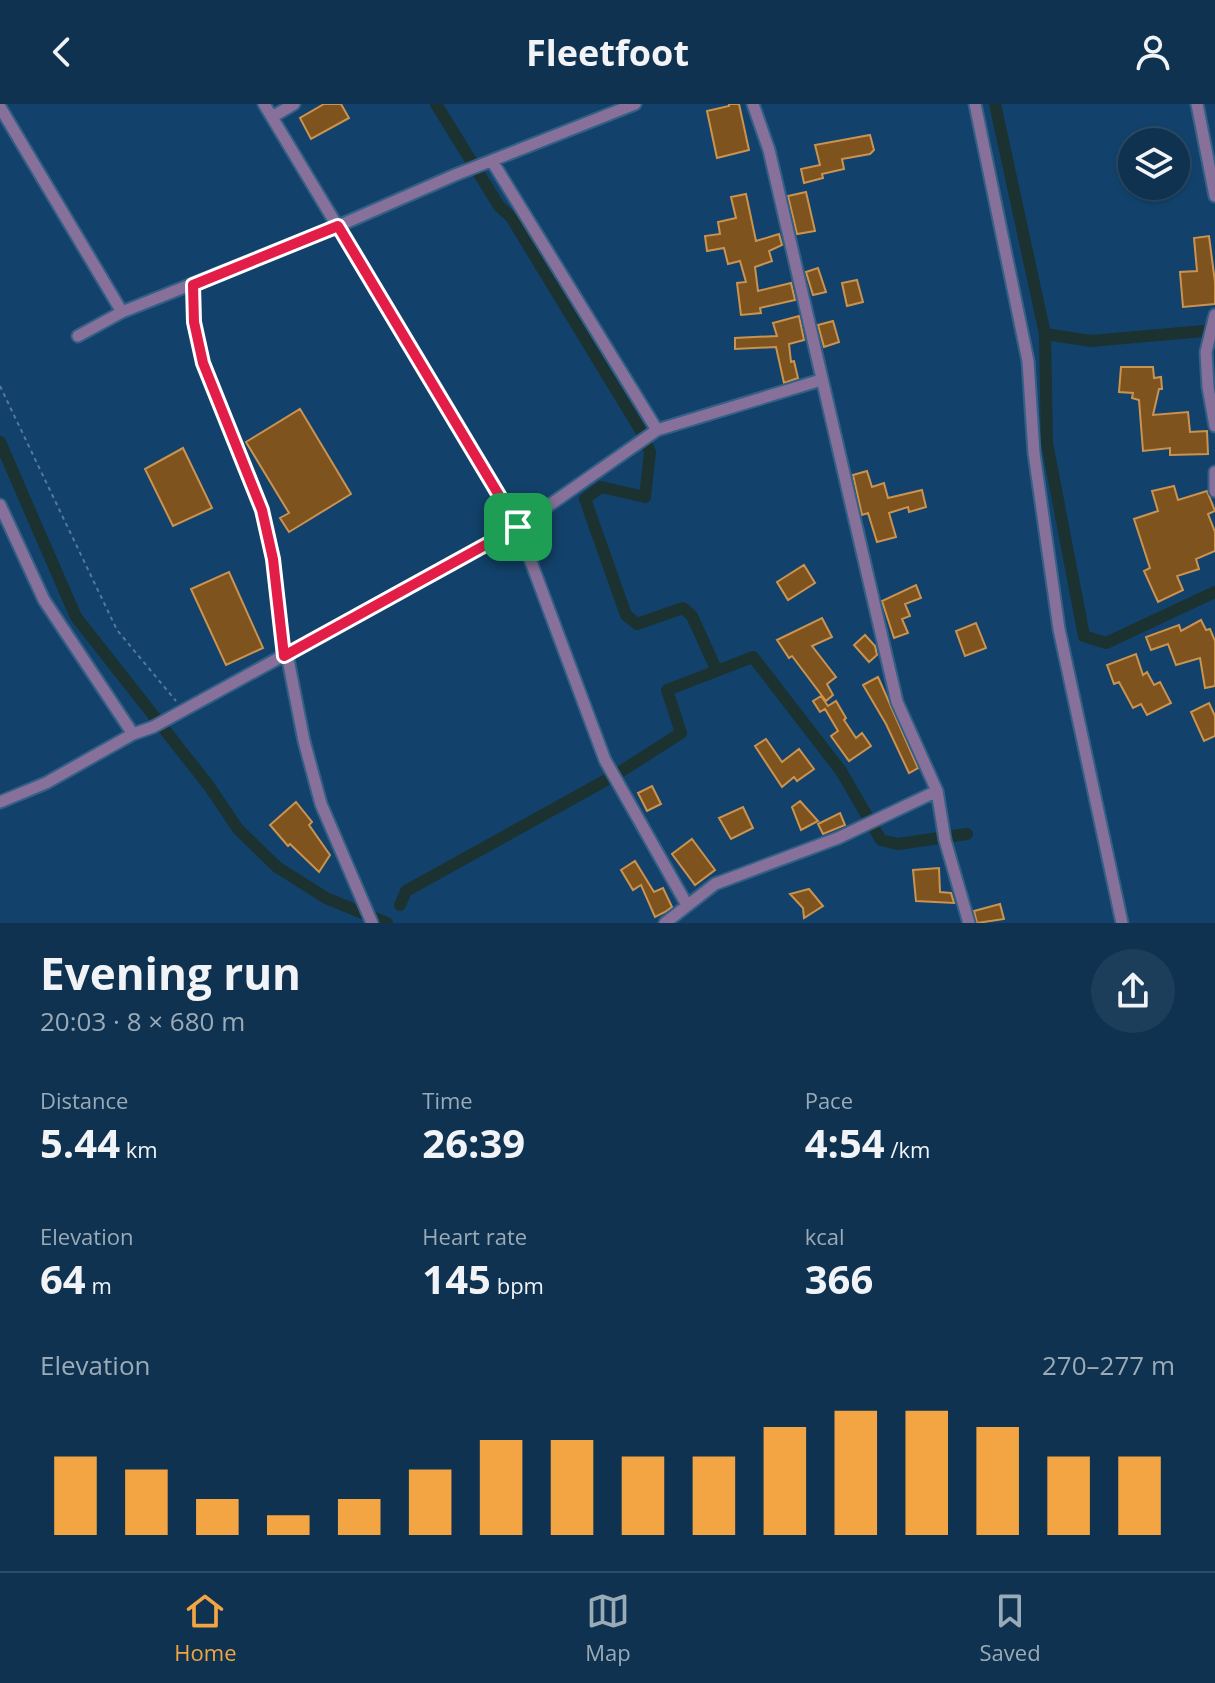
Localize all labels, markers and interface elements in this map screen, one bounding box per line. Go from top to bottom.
text: Fleetfoot [526,28,689,77]
icon: back [40,30,84,74]
icon: person [1131,30,1175,74]
map controls [1118,128,1190,200]
button: layers [1118,128,1190,200]
pin [484,493,552,561]
icon: arrive [496,505,540,549]
text: Evening run [40,943,301,1003]
button: share [1091,949,1175,1033]
text: 20:03 · 8 × 680 m [40,1003,245,1039]
text: Distance [40,1085,128,1115]
text: Time [422,1085,473,1115]
text: Pace [805,1085,853,1115]
text: 5.44 [40,1115,120,1170]
text: 26:39 [422,1115,525,1170]
text: 4:54 [805,1115,885,1170]
text: km [120,1134,158,1164]
text: /km [885,1134,930,1164]
text: Elevation [40,1221,133,1251]
text: Heart rate [422,1221,527,1251]
text: kcal [805,1221,845,1251]
text: 64 [40,1251,86,1306]
text: 145 [422,1251,491,1306]
text: 366 [805,1251,873,1306]
text: m [86,1270,112,1300]
text: bpm [491,1270,544,1300]
text: Elevation [40,1347,150,1383]
text: 270–277 m [1042,1347,1175,1383]
tab: Home [174,1589,237,1667]
tab: Map [585,1589,631,1667]
tab: Saved [980,1589,1041,1667]

